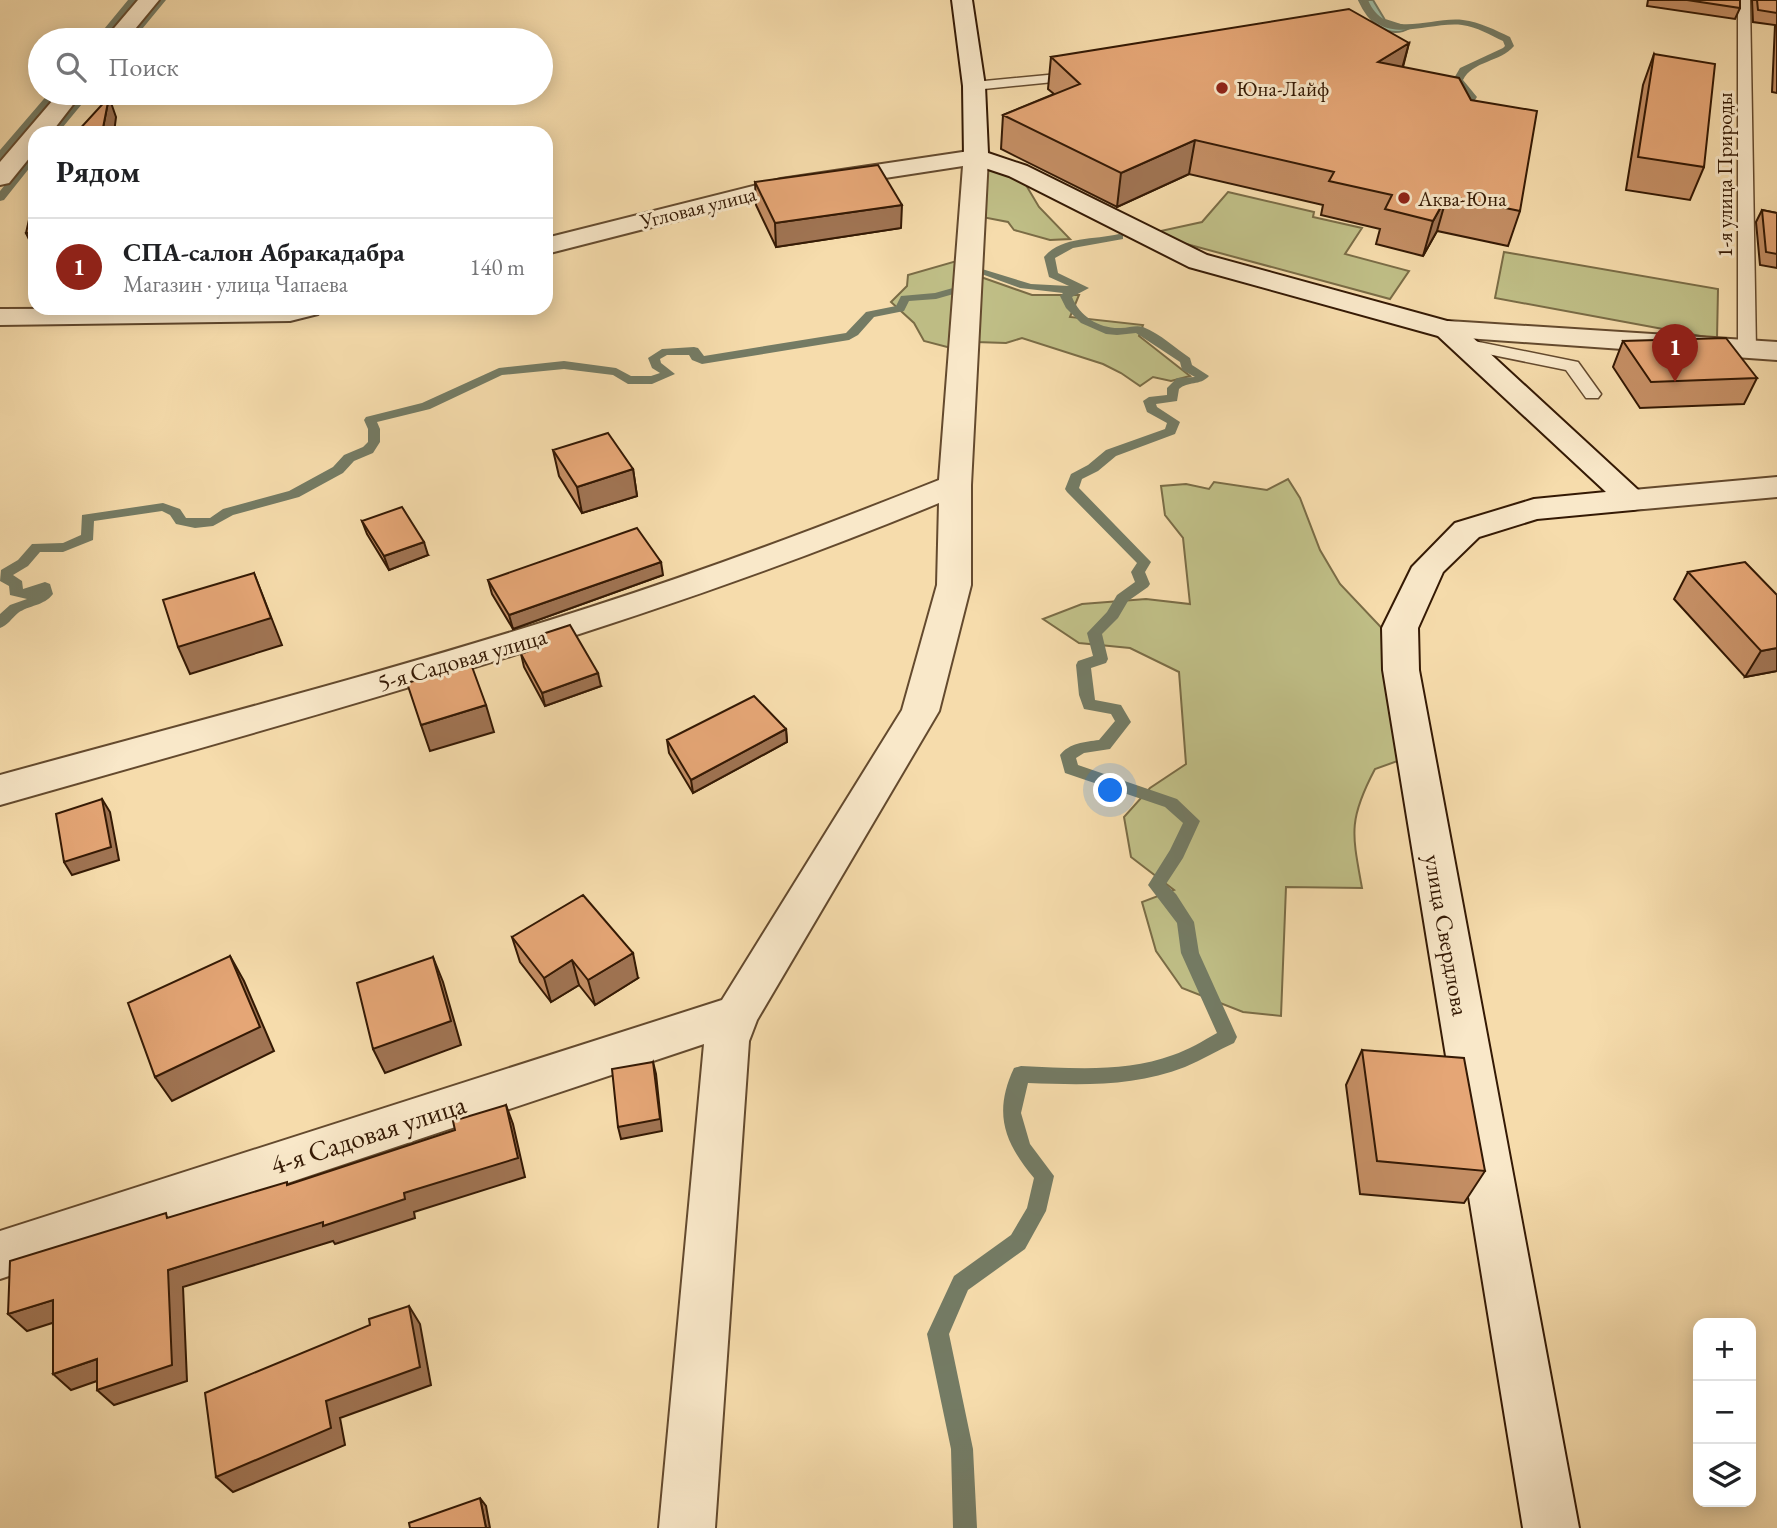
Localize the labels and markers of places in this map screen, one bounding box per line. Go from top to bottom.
place label: Юна-Лайф [1236,75,1329,102]
marker: Юна-Лайф [1214,80,1230,96]
place label: Аква-Юна [1417,185,1507,212]
marker: Аква-Юна [1396,190,1412,206]
pin: 1 [1652,324,1698,382]

